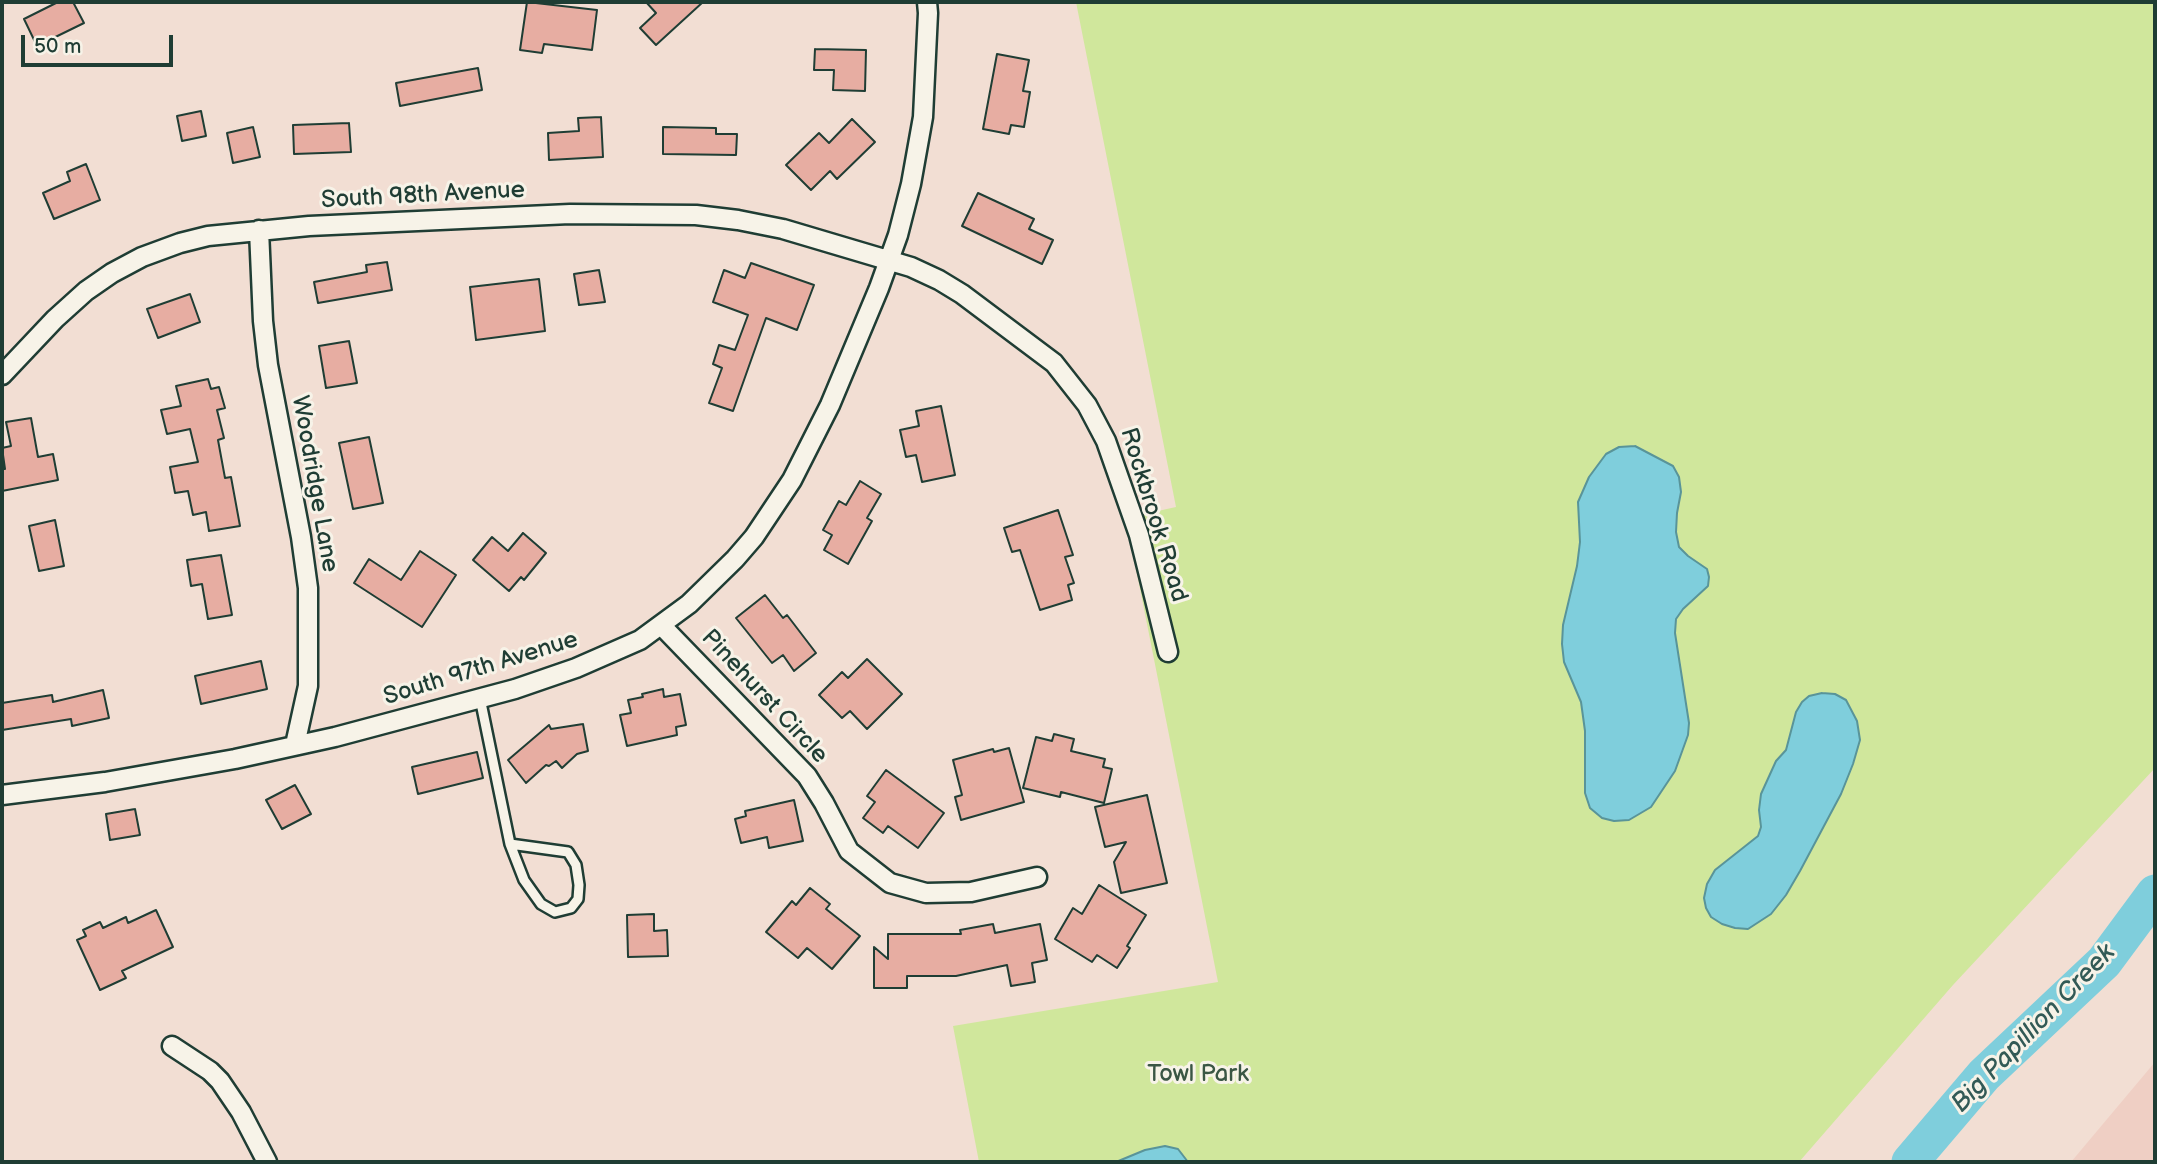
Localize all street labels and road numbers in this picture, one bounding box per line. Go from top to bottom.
street label: South 98th Avenue [320,176,526,216]
street label: Woodridge Lane [284,394,344,574]
street label: Rockbrook Road [1113,425,1193,605]
street label: Pinehurst Circle [695,624,833,770]
street label: South 97th Avenue [380,626,582,712]

